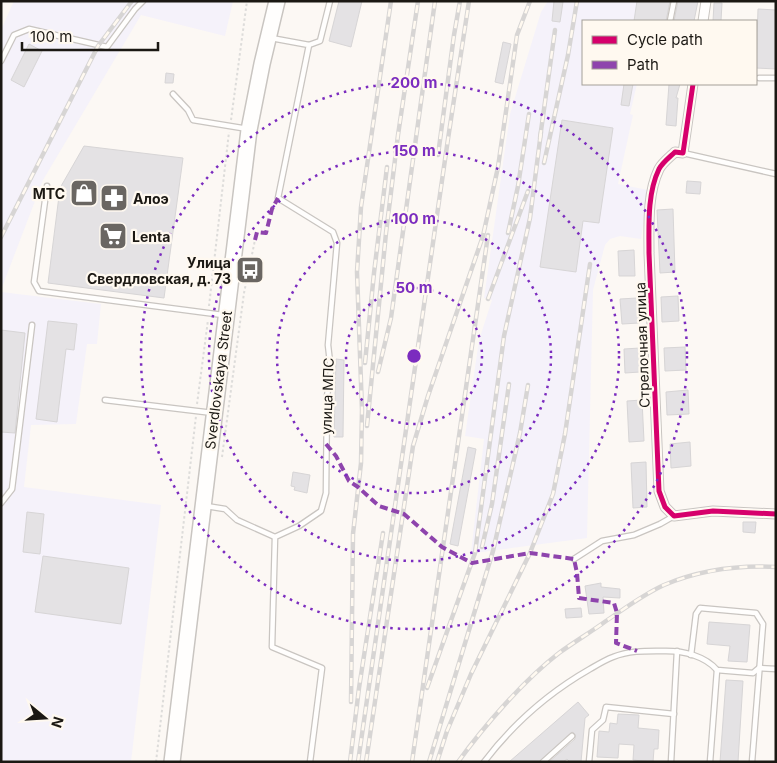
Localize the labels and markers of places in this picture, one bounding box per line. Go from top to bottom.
shop icon: МТС [69,178,99,208]
pharmacy icon: Алоэ [99,183,129,213]
place label: МТС [33,185,65,202]
place label: Алоэ [133,190,169,207]
supermarket icon: Lenta [98,221,128,251]
place label: Lenta [132,228,170,245]
place label: Улица Свердловская, д. 73 [87,254,231,287]
bus stop icon: Улица Свердловская, д. 73 [235,255,265,285]
centre of rings [405,347,423,365]

